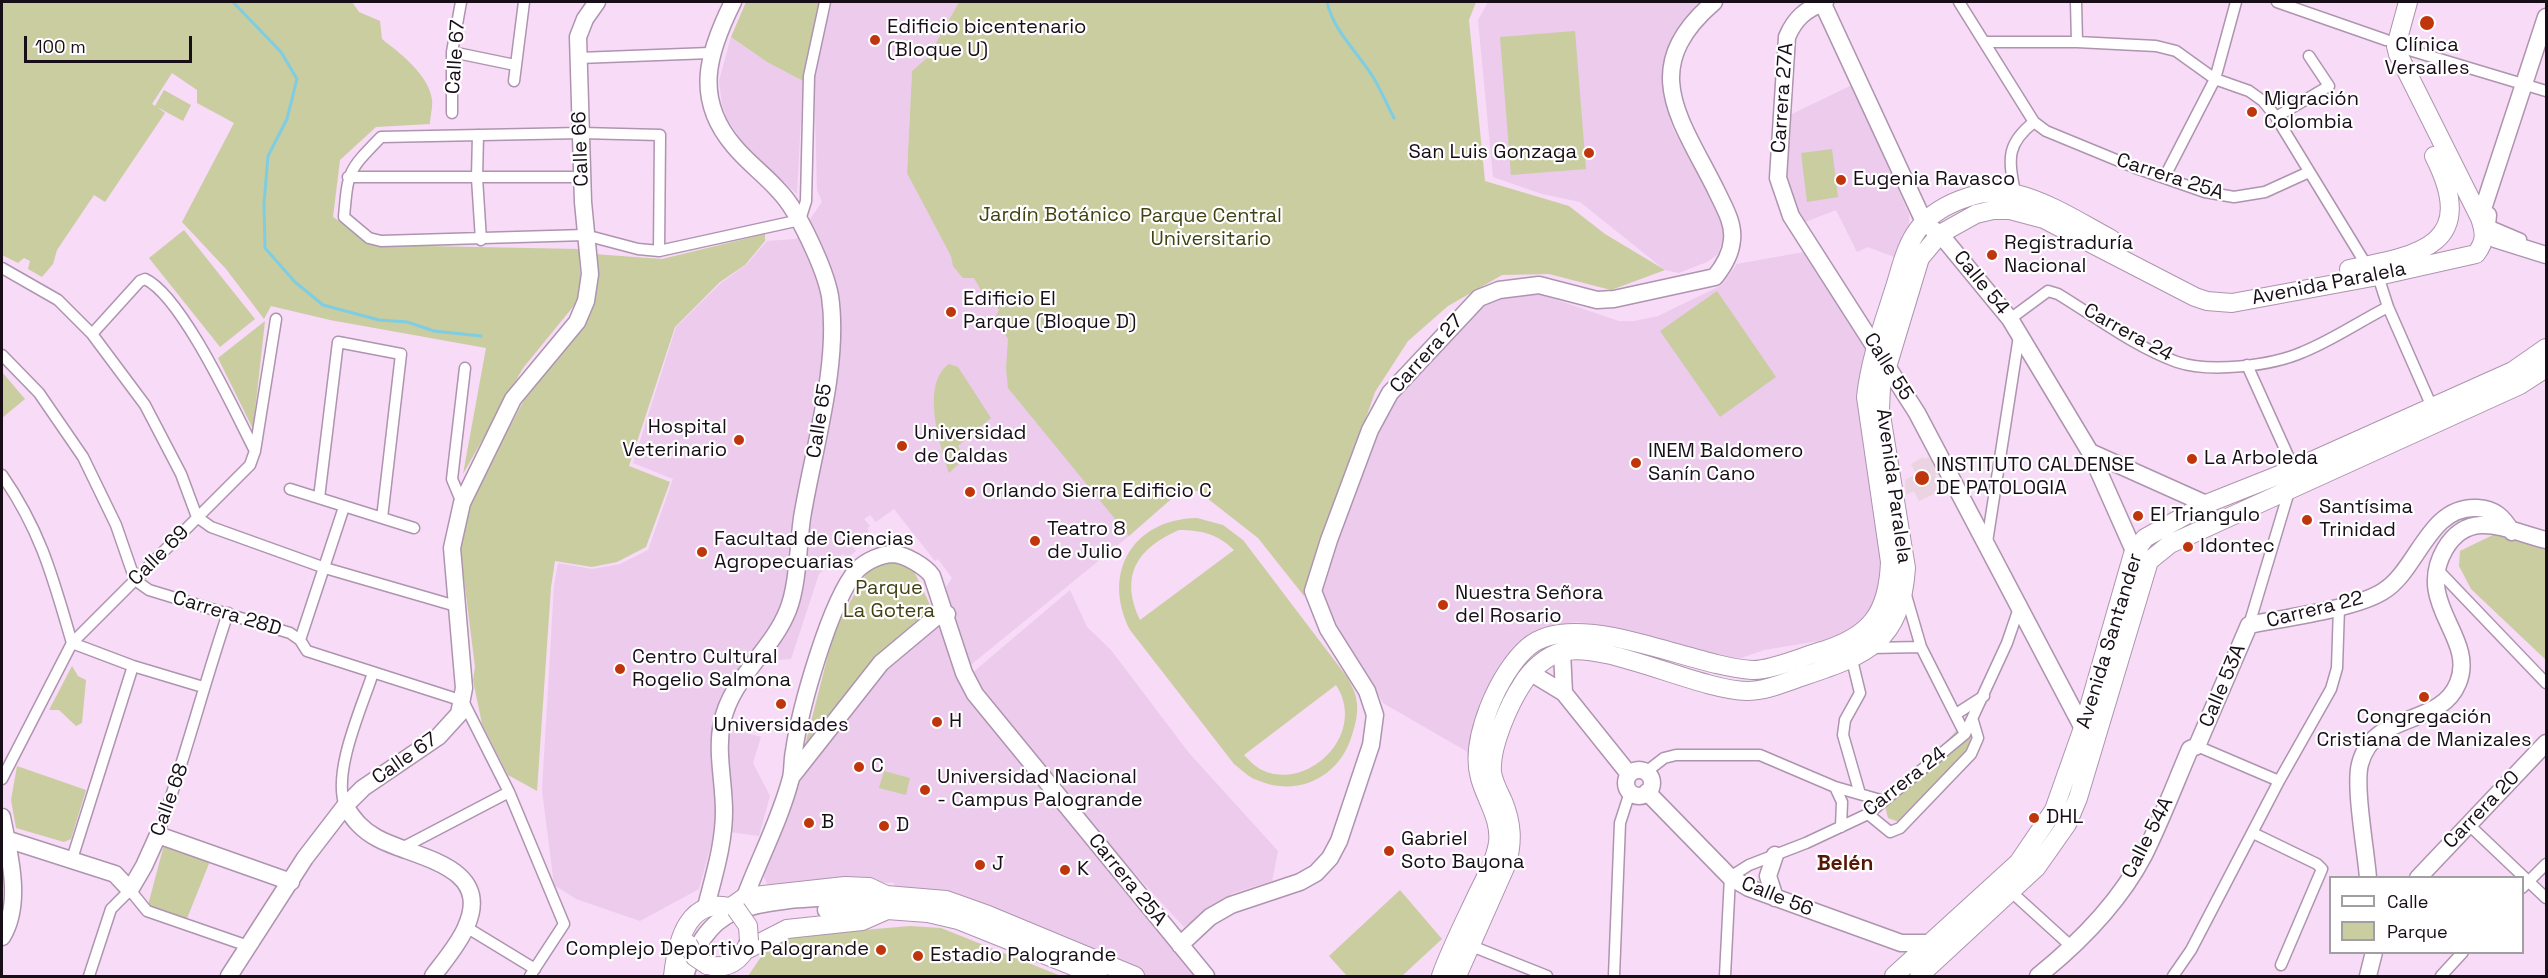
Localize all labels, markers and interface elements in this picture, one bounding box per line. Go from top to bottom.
marker: Clínica Versalles [2418,14,2436,32]
place label: Edificio bicentenario (Bloque U) [887,16,1086,63]
street label: Calle 67 [441,19,471,95]
scale bar [27,24,195,62]
marker: Edificio bicentenario (Bloque U) [868,33,882,47]
place label: Clínica Versalles [2385,34,2469,81]
text: 100 m [35,35,86,58]
street label: Carrera 27A [1767,42,1799,154]
place label: Migración Colombia [2264,88,2359,135]
marker: Migración Colombia [2245,105,2259,119]
street label: Calle 66 [568,111,594,187]
place label: San Luis Gonzaga [1408,141,1577,165]
marker: San Luis Gonzaga [1582,146,1596,160]
street label: Carrera 25A [2113,148,2227,206]
place label: Eugenia Ravasco [1853,168,2015,192]
marker: Eugenia Ravasco [1834,173,1848,187]
park label: Jardín Botánico [979,204,1131,228]
park label: Parque Central Universitario [1140,205,1282,252]
place label: Registraduría Nacional [2004,232,2133,279]
street label: Calle 54 [1948,246,2014,320]
marker: Registraduría Nacional [1985,248,1999,262]
street label: Avenida Paralela [2250,257,2408,311]
place label: Edificio El Parque (Bloque D) [963,288,1136,335]
street label: Carrera 24 [2079,299,2177,367]
marker: Edificio El Parque (Bloque D) [944,305,958,319]
street label: Carrera 27 [1385,310,1469,398]
street label: Calle 55 [1858,329,1918,405]
street label: Calle 65 [802,382,838,460]
street label: Avenida Paralela [1870,407,1916,565]
place label: Hospital Veterinario [622,416,727,463]
place label: Universidad de Caldas [914,422,1026,469]
marker: Hospital Veterinario [732,433,746,447]
marker: Universidad de Caldas [895,439,909,453]
place label: INEM Baldomero Sanín Cano [1648,440,1803,487]
place label: La Arboleda [2204,447,2318,471]
marker: La Arboleda [2185,452,2199,466]
place label: INSTITUTO CALDENSE DE PATOLOGIA [1936,454,2135,501]
marker: INEM Baldomero Sanín Cano [1629,456,1643,470]
marker: INSTITUTO CALDENSE DE PATOLOGIA [1913,469,1931,487]
place label: Orlando Sierra Edificio C [982,480,1212,504]
marker: Orlando Sierra Edificio C [963,485,977,499]
place label: Santísima Trinidad [2319,496,2413,543]
place label: El Triangulo [2150,504,2260,528]
marker: El Triangulo [2131,509,2145,523]
marker: Santísima Trinidad [2300,513,2314,527]
place label: Teatro 8 de Julio [1047,518,1126,565]
street label: Calle 69 [124,521,194,591]
place label: Facultad de Ciencias Agropecuarias [714,528,914,575]
marker: Teatro 8 de Julio [1028,534,1042,548]
place label: Idontec [2200,535,2275,559]
marker: Idontec [2181,540,2195,554]
marker: Facultad de Ciencias Agropecuarias [695,545,709,559]
street label: Avenida Santander [2072,550,2148,732]
park label: Parque La Gotera [843,577,935,624]
place label: Nuestra Señora del Rosario [1455,582,1603,629]
street label: Carrera 28D [170,586,284,642]
street label: Carrera 22 [2264,586,2366,634]
marker: Nuestra Señora del Rosario [1436,598,1450,612]
street label: Calle 53A [2195,641,2251,731]
place label: Centro Cultural Rogelio Salmona [632,646,791,693]
marker: Centro Cultural Rogelio Salmona [613,662,627,676]
marker: Congregación Cristiana de Manizales [2417,690,2431,704]
marker: Universidades [774,697,788,711]
place label: Congregación Cristiana de Manizales [2316,706,2532,753]
place label: H [949,710,962,734]
place label: Universidades [714,714,848,738]
marker: H [930,715,944,729]
street label: Calle 67 [368,728,442,790]
street label: Carrera 24 [1859,742,1951,822]
place label: C [871,755,884,779]
street label: Calle 68 [146,760,194,840]
marker: C [852,760,866,774]
place label: Universidad Nacional - Campus Palogrande [937,766,1143,813]
street label: Carrera 20 [2439,766,2525,854]
marker: Universidad Nacional - Campus Palogrande [918,783,932,797]
street label: Calle 54A [2117,793,2179,883]
place label: DHL [2046,806,2083,830]
place label: B [821,811,834,835]
marker: DHL [2027,811,2041,825]
place label: D [896,814,909,838]
marker: B [802,816,816,830]
marker: D [877,819,891,833]
place label: Gabriel Soto Bayona [1401,828,1524,875]
street label: Carrera 25A [1083,829,1171,931]
marker: Gabriel Soto Bayona [1382,844,1396,858]
district label: Belén [1817,851,1873,877]
place label: J [992,853,1004,877]
marker: J [973,858,987,872]
place label: K [1077,858,1089,882]
marker: K [1058,863,1072,877]
street label: Calle 56 [1738,872,1816,922]
legend [2329,876,2524,954]
text: Calle [2387,890,2428,913]
text: Parque [2387,920,2448,943]
place label: Complejo Deportivo Palogrande [566,938,869,962]
marker: Complejo Deportivo Palogrande [874,943,888,957]
place label: Estadio Palogrande [930,944,1116,968]
marker: Estadio Palogrande [911,949,925,963]

